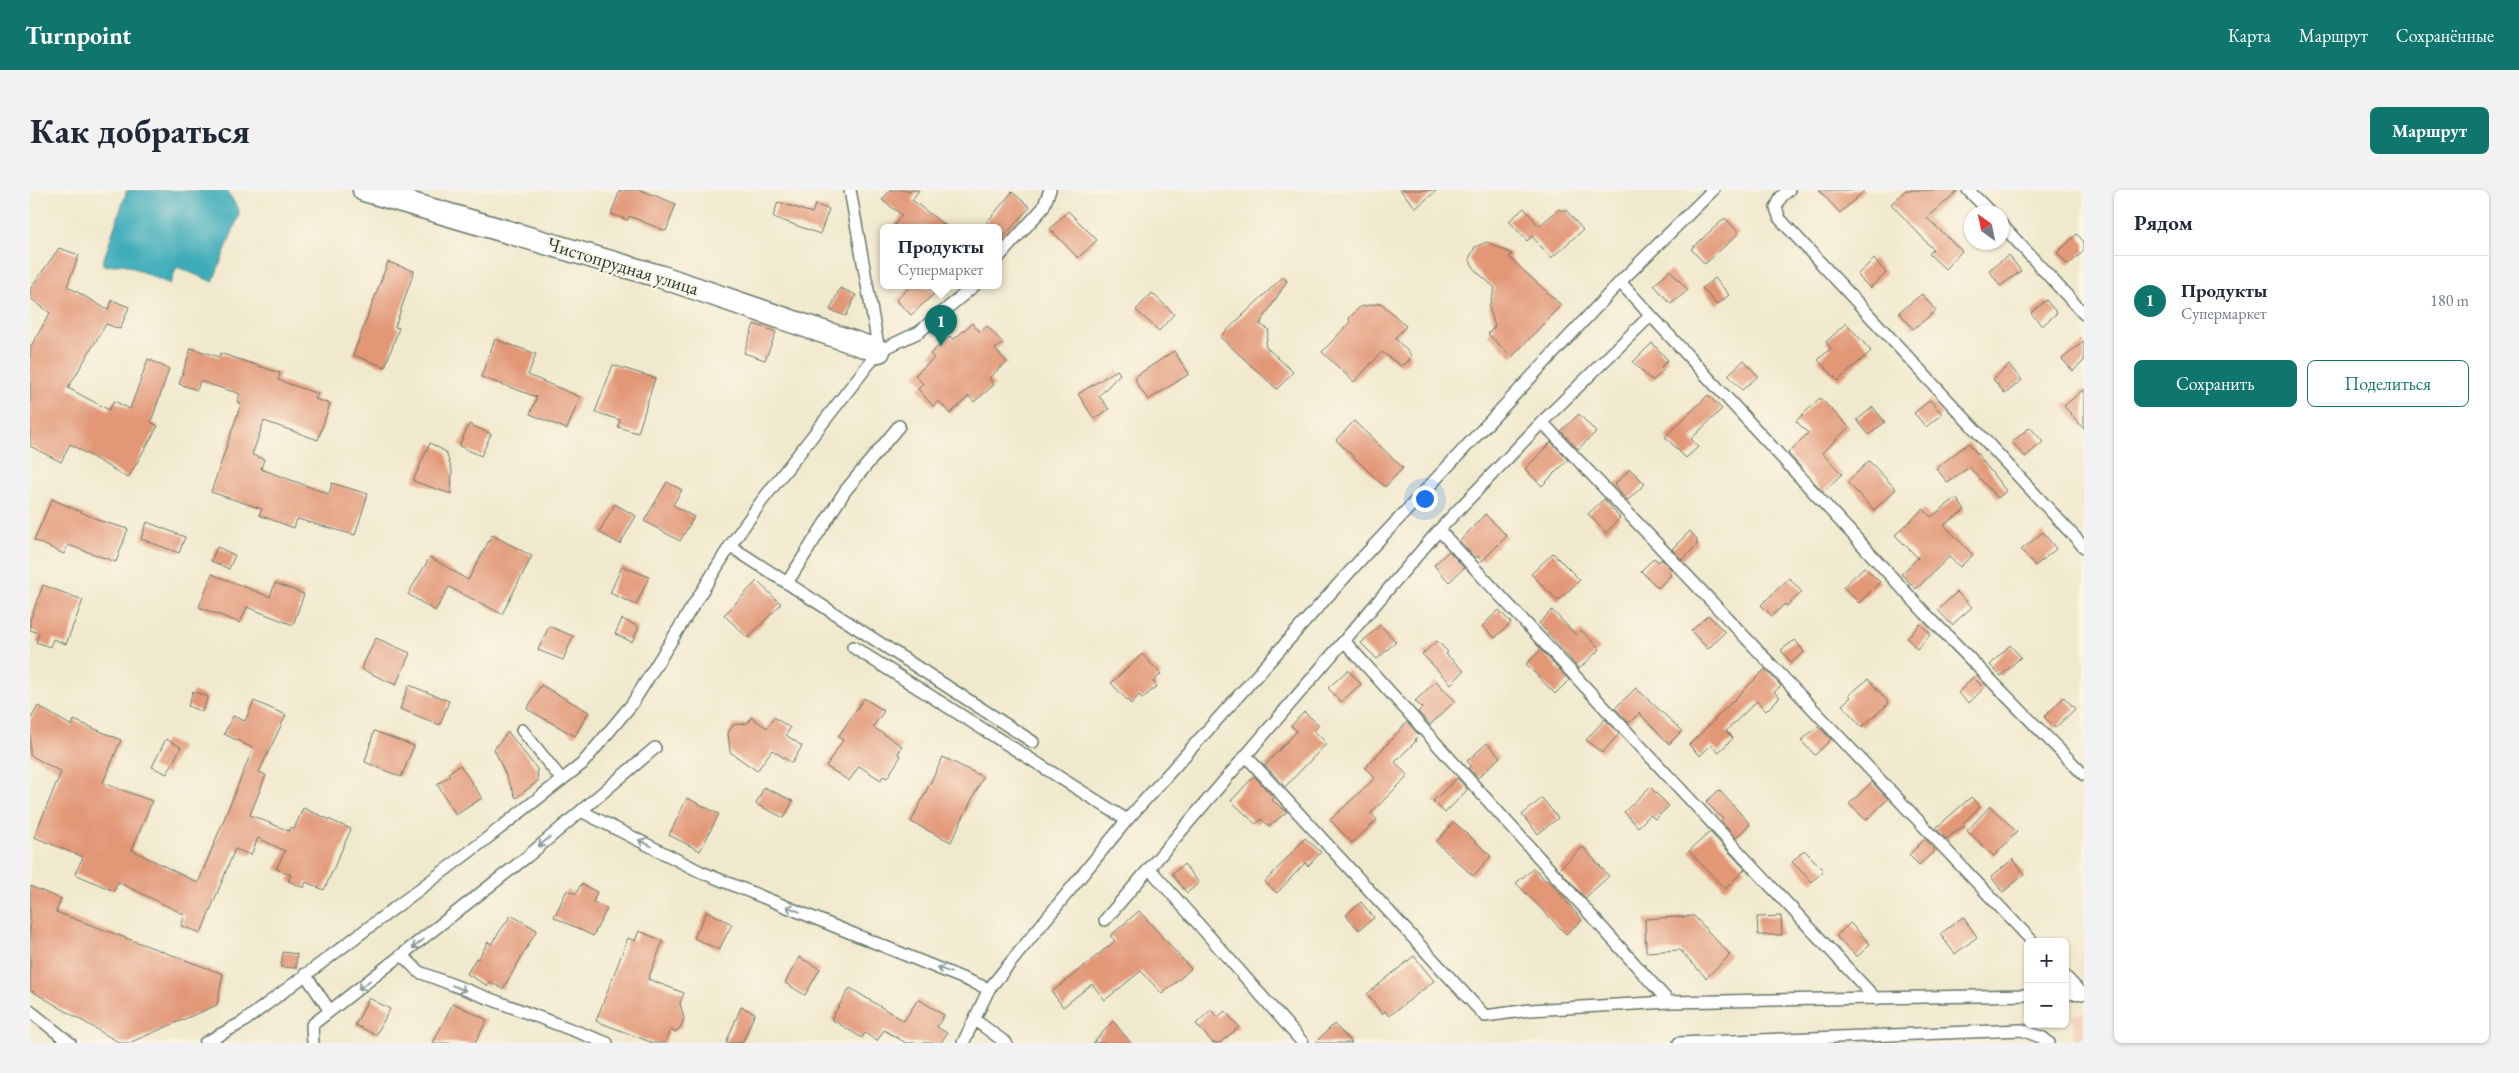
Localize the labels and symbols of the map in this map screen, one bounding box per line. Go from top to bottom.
north arrow [1964,205,2009,250]
street label: Чистопрудная улица [544,231,702,301]
pin: 1 [925,305,957,346]
your location [1412,486,1438,512]
one-way arrow [538,837,551,848]
one-way arrow [638,838,653,847]
one-way arrow [786,904,801,914]
one-way arrow [411,939,424,950]
one-way arrow [937,965,952,975]
one-way arrow [358,980,371,991]
one-way arrow [451,984,466,993]

